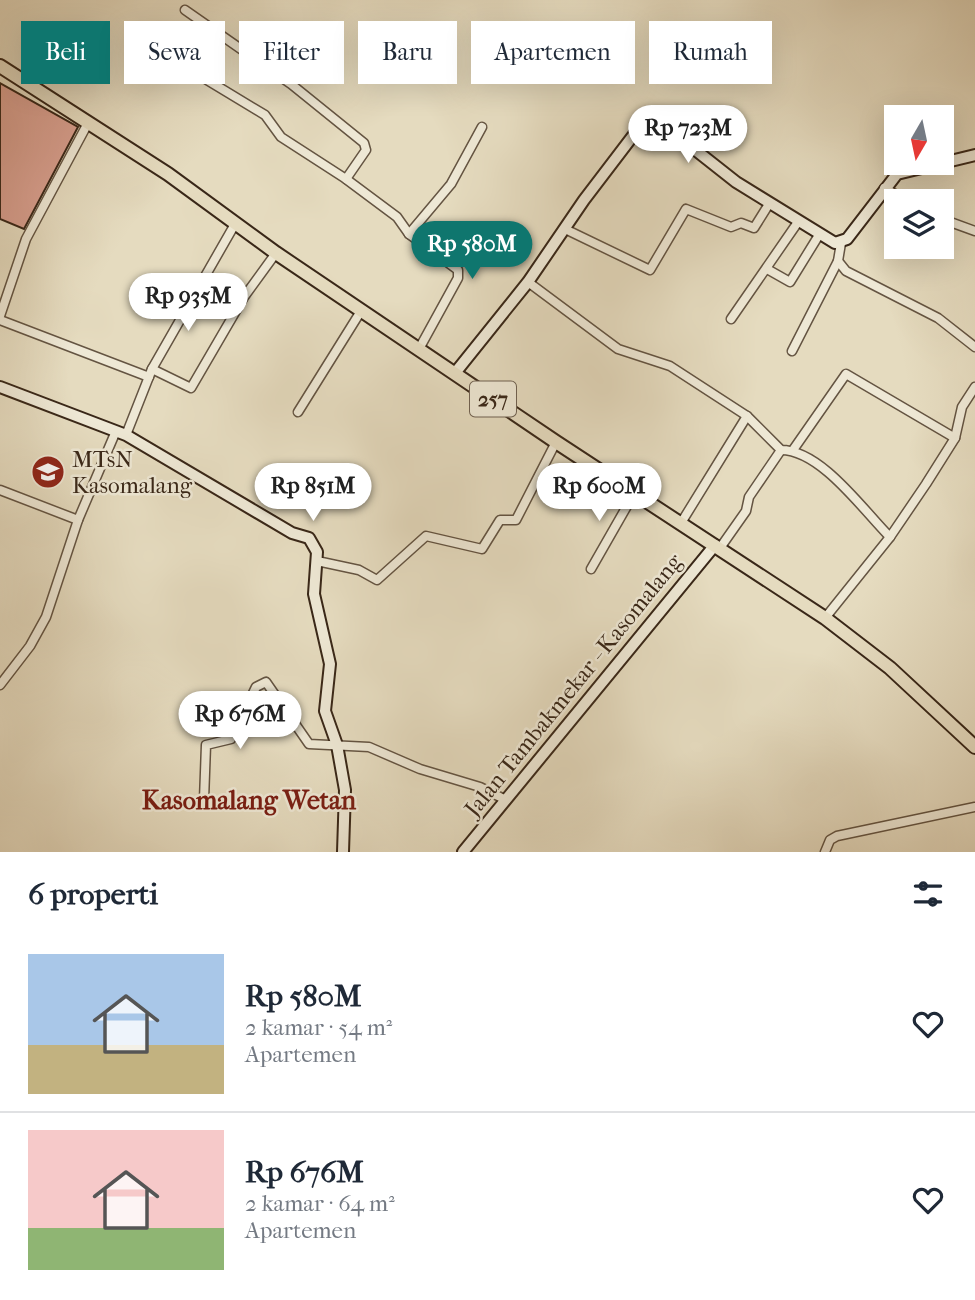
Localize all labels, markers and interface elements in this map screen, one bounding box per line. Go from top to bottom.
chip: Beli [21,21,110,84]
chip: Sewa [124,21,225,84]
chip: Filter [239,21,344,84]
chip: Baru [358,21,457,84]
chip: Apartemen [471,21,635,84]
chip: Rumah [649,21,772,84]
north arrow [884,105,954,175]
map controls [884,105,954,259]
pin: Rp 723M [623,106,753,165]
text: Rp 723M [644,114,732,141]
button: layers [884,189,954,259]
pin: Rp 580M [407,222,537,281]
text: Rp 580M [427,230,517,257]
pin: Rp 935M [123,274,253,333]
text: Rp 935M [145,282,231,309]
road number: 257 [470,382,516,416]
place label: MTsN Kasomalang [72,446,193,499]
school or university icon: MTsN Kasomalang [29,453,67,491]
pin: Rp 851M [248,463,378,523]
pin: Rp 600M [534,463,664,523]
text: Rp 851M [271,472,355,499]
text: Rp 600M [553,472,645,499]
street label: Jalan Tambakmekar - Kasomalang [458,548,688,824]
pin: Rp 676M [175,692,305,751]
text: Rp 676M [195,700,285,727]
district label: Kasomalang Wetan [142,785,357,816]
icon: filters [909,875,947,913]
text: 6 properti [28,877,158,912]
text: Rp 580M [245,979,361,1014]
icon: home [84,982,168,1066]
icon: heart [909,1005,947,1043]
text: 2 kamar · 54 m² [245,1014,392,1041]
text: Apartemen [245,1041,356,1068]
text: Rp 676M [245,1155,364,1190]
icon: home [84,1158,168,1242]
icon: heart [909,1181,947,1219]
text: 2 kamar · 64 m² [245,1190,395,1217]
text: Apartemen [245,1217,356,1244]

